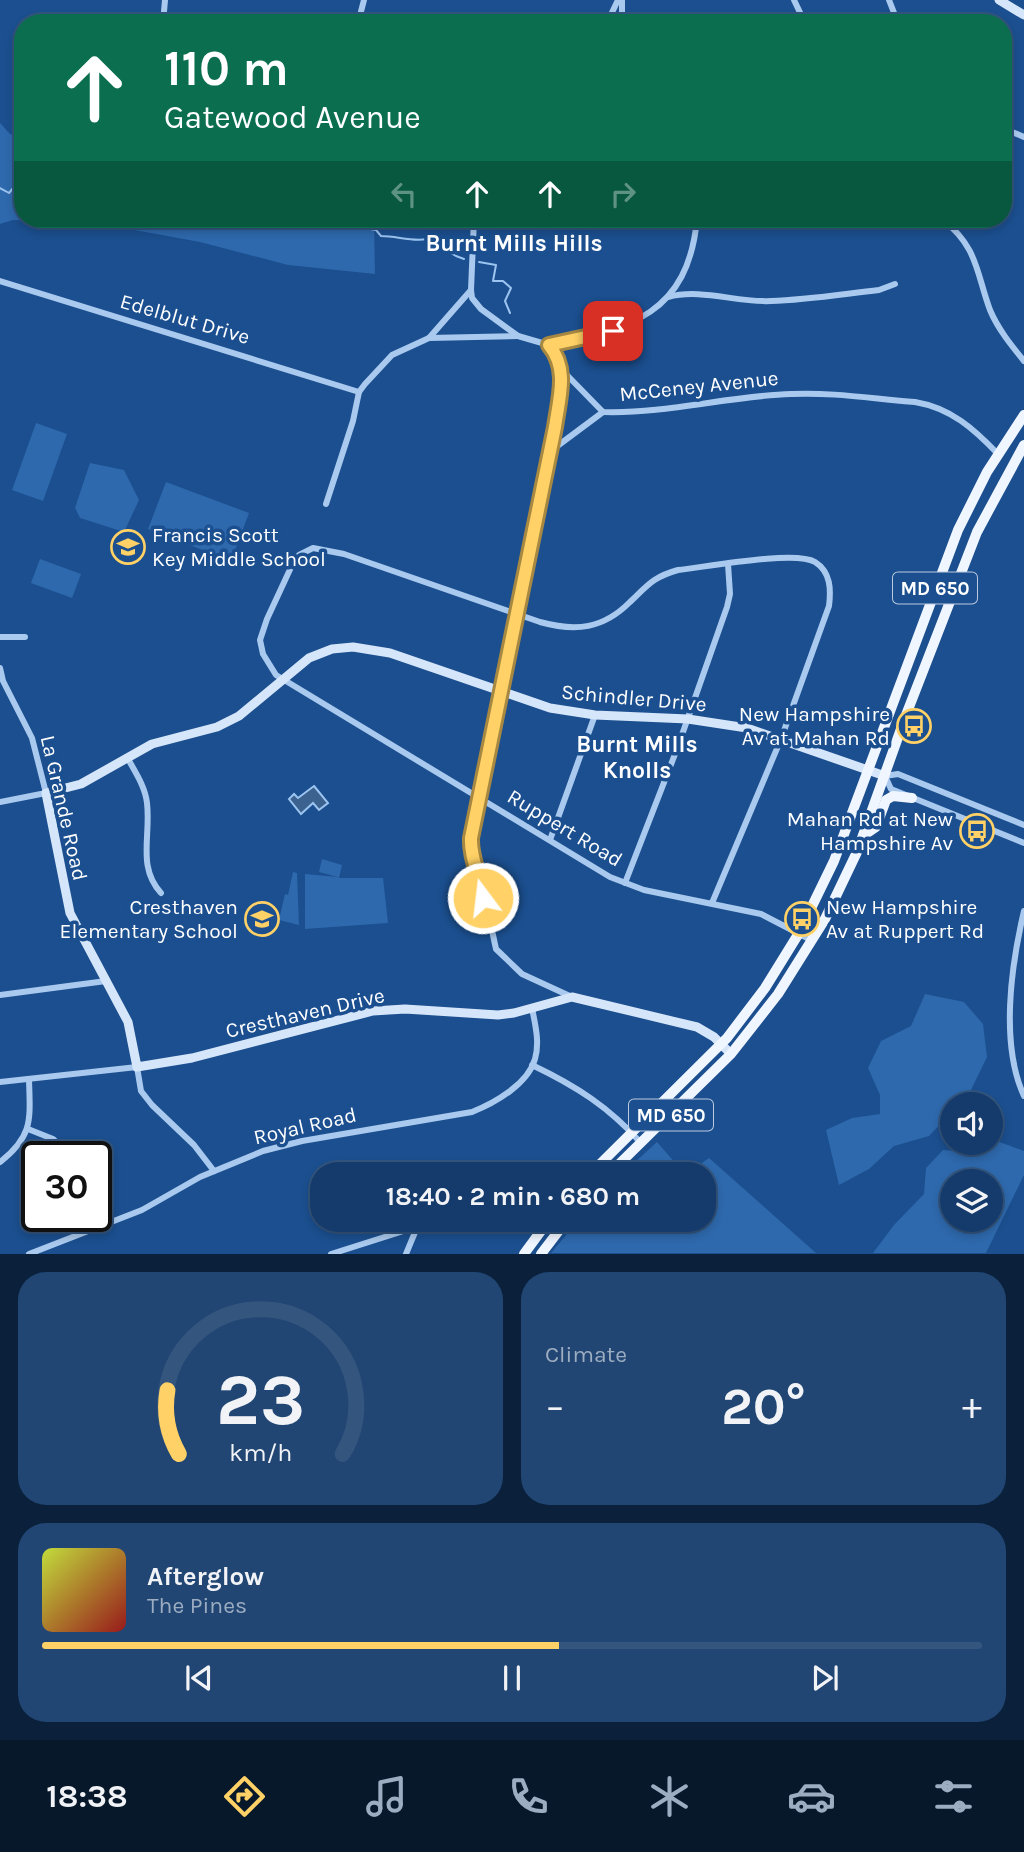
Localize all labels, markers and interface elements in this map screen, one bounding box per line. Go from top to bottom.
text: 110 m [164,40,289,97]
icon: ahead [49,42,140,133]
text: Gatewood Avenue [164,99,421,136]
icon: left [385,175,423,213]
icon: ahead [458,175,496,213]
icon: ahead [531,175,569,213]
icon: right [604,175,642,213]
district label: Burnt Mills Hills [425,230,603,257]
street label: Edelblut Drive [117,289,253,349]
pin [583,301,643,361]
icon: arrive [594,312,632,350]
street label: McCeney Avenue [618,366,780,406]
place label: Francis Scott Key Middle School [152,523,326,571]
school or university icon: Francis Scott Key Middle School [109,528,147,566]
road number: MD 650 [893,572,977,604]
street label: Schindler Drive [560,680,708,716]
place label: New Hampshire Av at Mahan Rd [739,702,890,750]
bus stop icon: New Hampshire Av at Mahan Rd [895,707,933,745]
district label: Burnt Mills Knolls [576,731,698,784]
street label: La Grande Road [36,733,92,883]
street label: Ruppert Road [503,784,627,872]
place label: Mahan Rd at New Hampshire Av [787,807,953,855]
bus stop icon: Mahan Rd at New Hampshire Av [958,812,996,850]
position arrow [446,861,520,935]
place label: Cresthaven Elementary School [60,895,238,943]
place label: New Hampshire Av at Ruppert Rd [826,895,984,943]
school or university icon: Cresthaven Elementary School [243,900,281,938]
bus stop icon: New Hampshire Av at Ruppert Rd [783,900,821,938]
street label: Cresthaven Drive [223,983,387,1043]
map controls [940,1092,1003,1232]
button: sound [940,1092,1003,1155]
road number: MD 650 [629,1100,713,1130]
street label: Royal Road [251,1103,359,1149]
speed limit sign: 30 [21,1141,112,1232]
button: layers [940,1169,1003,1232]
text: 18:40 · 2 min · 680 m [386,1181,640,1212]
text: Climate [545,1341,627,1368]
text: 23 [216,1358,305,1443]
text: 20° [721,1376,806,1437]
text: − [545,1384,565,1429]
text: + [962,1384,982,1429]
text: km/h [229,1438,292,1467]
text: Afterglow [147,1561,264,1592]
text: The Pines [147,1592,247,1619]
icon: previous [180,1659,218,1697]
icon: pause [493,1659,531,1697]
icon: next [806,1659,844,1697]
icon: directions [220,1772,269,1821]
icon: music [362,1772,411,1821]
icon: phone [504,1772,553,1821]
icon: climate [645,1772,694,1821]
icon: car [787,1772,836,1821]
icon: filters [929,1772,978,1821]
text: 18:38 [46,1778,128,1815]

